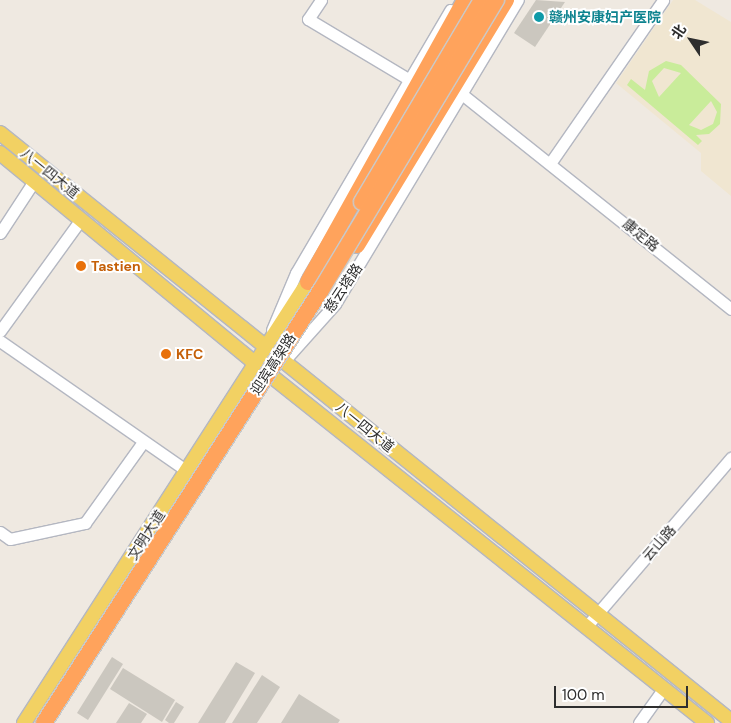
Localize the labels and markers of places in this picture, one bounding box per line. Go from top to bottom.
place label: 赣州安康妇产医院 [549,9,661,25]
marker: 赣州安康妇产医院 [533,11,545,23]
place label: Tastien [91,258,141,274]
marker: Tastien [75,260,87,272]
place label: KFC [176,346,203,362]
marker: KFC [160,348,172,360]

